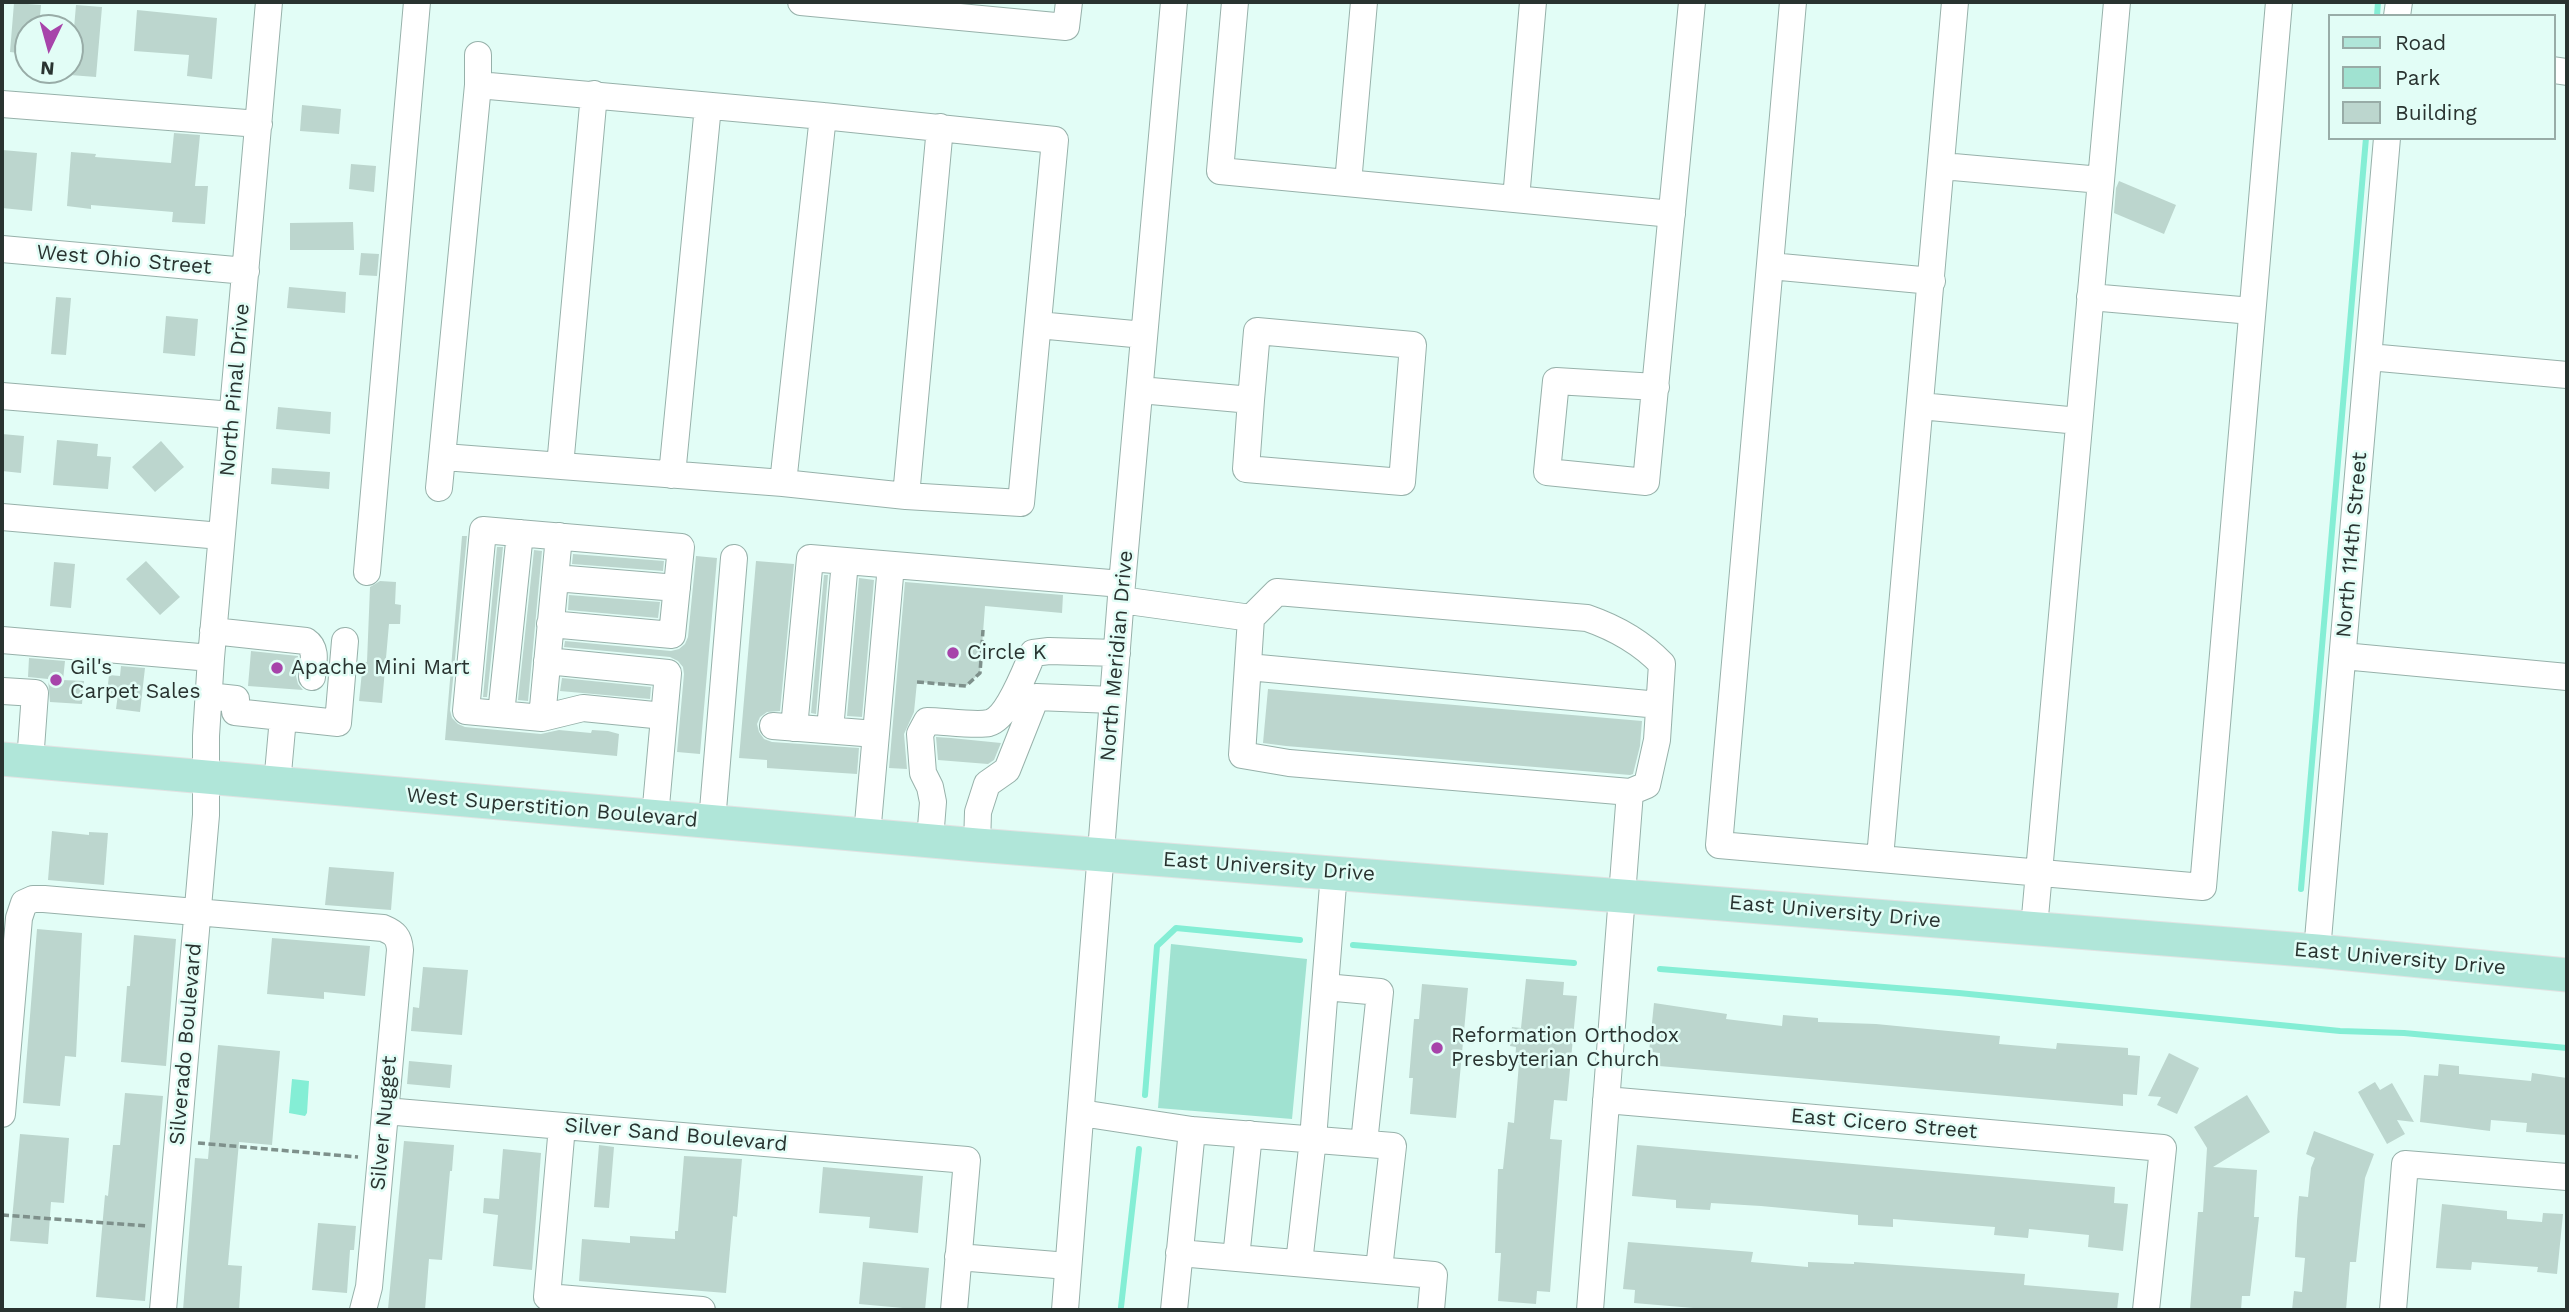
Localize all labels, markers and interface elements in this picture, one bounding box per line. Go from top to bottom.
north arrow [14,14,84,84]
legend [2328,14,2555,140]
text: Road [2395,30,2446,55]
text: N [39,56,55,80]
text: Park [2395,65,2440,90]
text: Building [2395,100,2477,125]
street label: West Ohio Street [35,240,213,280]
street label: North Pinal Drive [215,302,255,478]
street label: North 114th Street [2331,451,2373,639]
street label: North Meridian Drive [1095,549,1139,763]
place label: Circle K [967,640,1046,666]
marker: Circle K [945,645,961,661]
place label: Gil's Carpet Sales [70,655,201,705]
place label: Apache Mini Mart [291,655,470,681]
marker: Apache Mini Mart [269,660,285,676]
marker: Gil's Carpet Sales [48,672,64,688]
street label: West Superstition Boulevard [405,783,699,833]
street label: East University Drive [1162,847,1376,887]
street label: East University Drive [1728,890,1942,934]
street label: East University Drive [2293,937,2507,981]
street label: Silverado Boulevard [165,942,207,1146]
place label: Reformation Orthodox Presbyterian Church [1451,1023,1679,1073]
marker: Reformation Orthodox Presbyterian Church [1429,1040,1445,1056]
street label: Silver Nugget [366,1055,402,1191]
street label: East Cicero Street [1790,1103,1978,1145]
street label: Silver Sand Boulevard [564,1113,788,1157]

